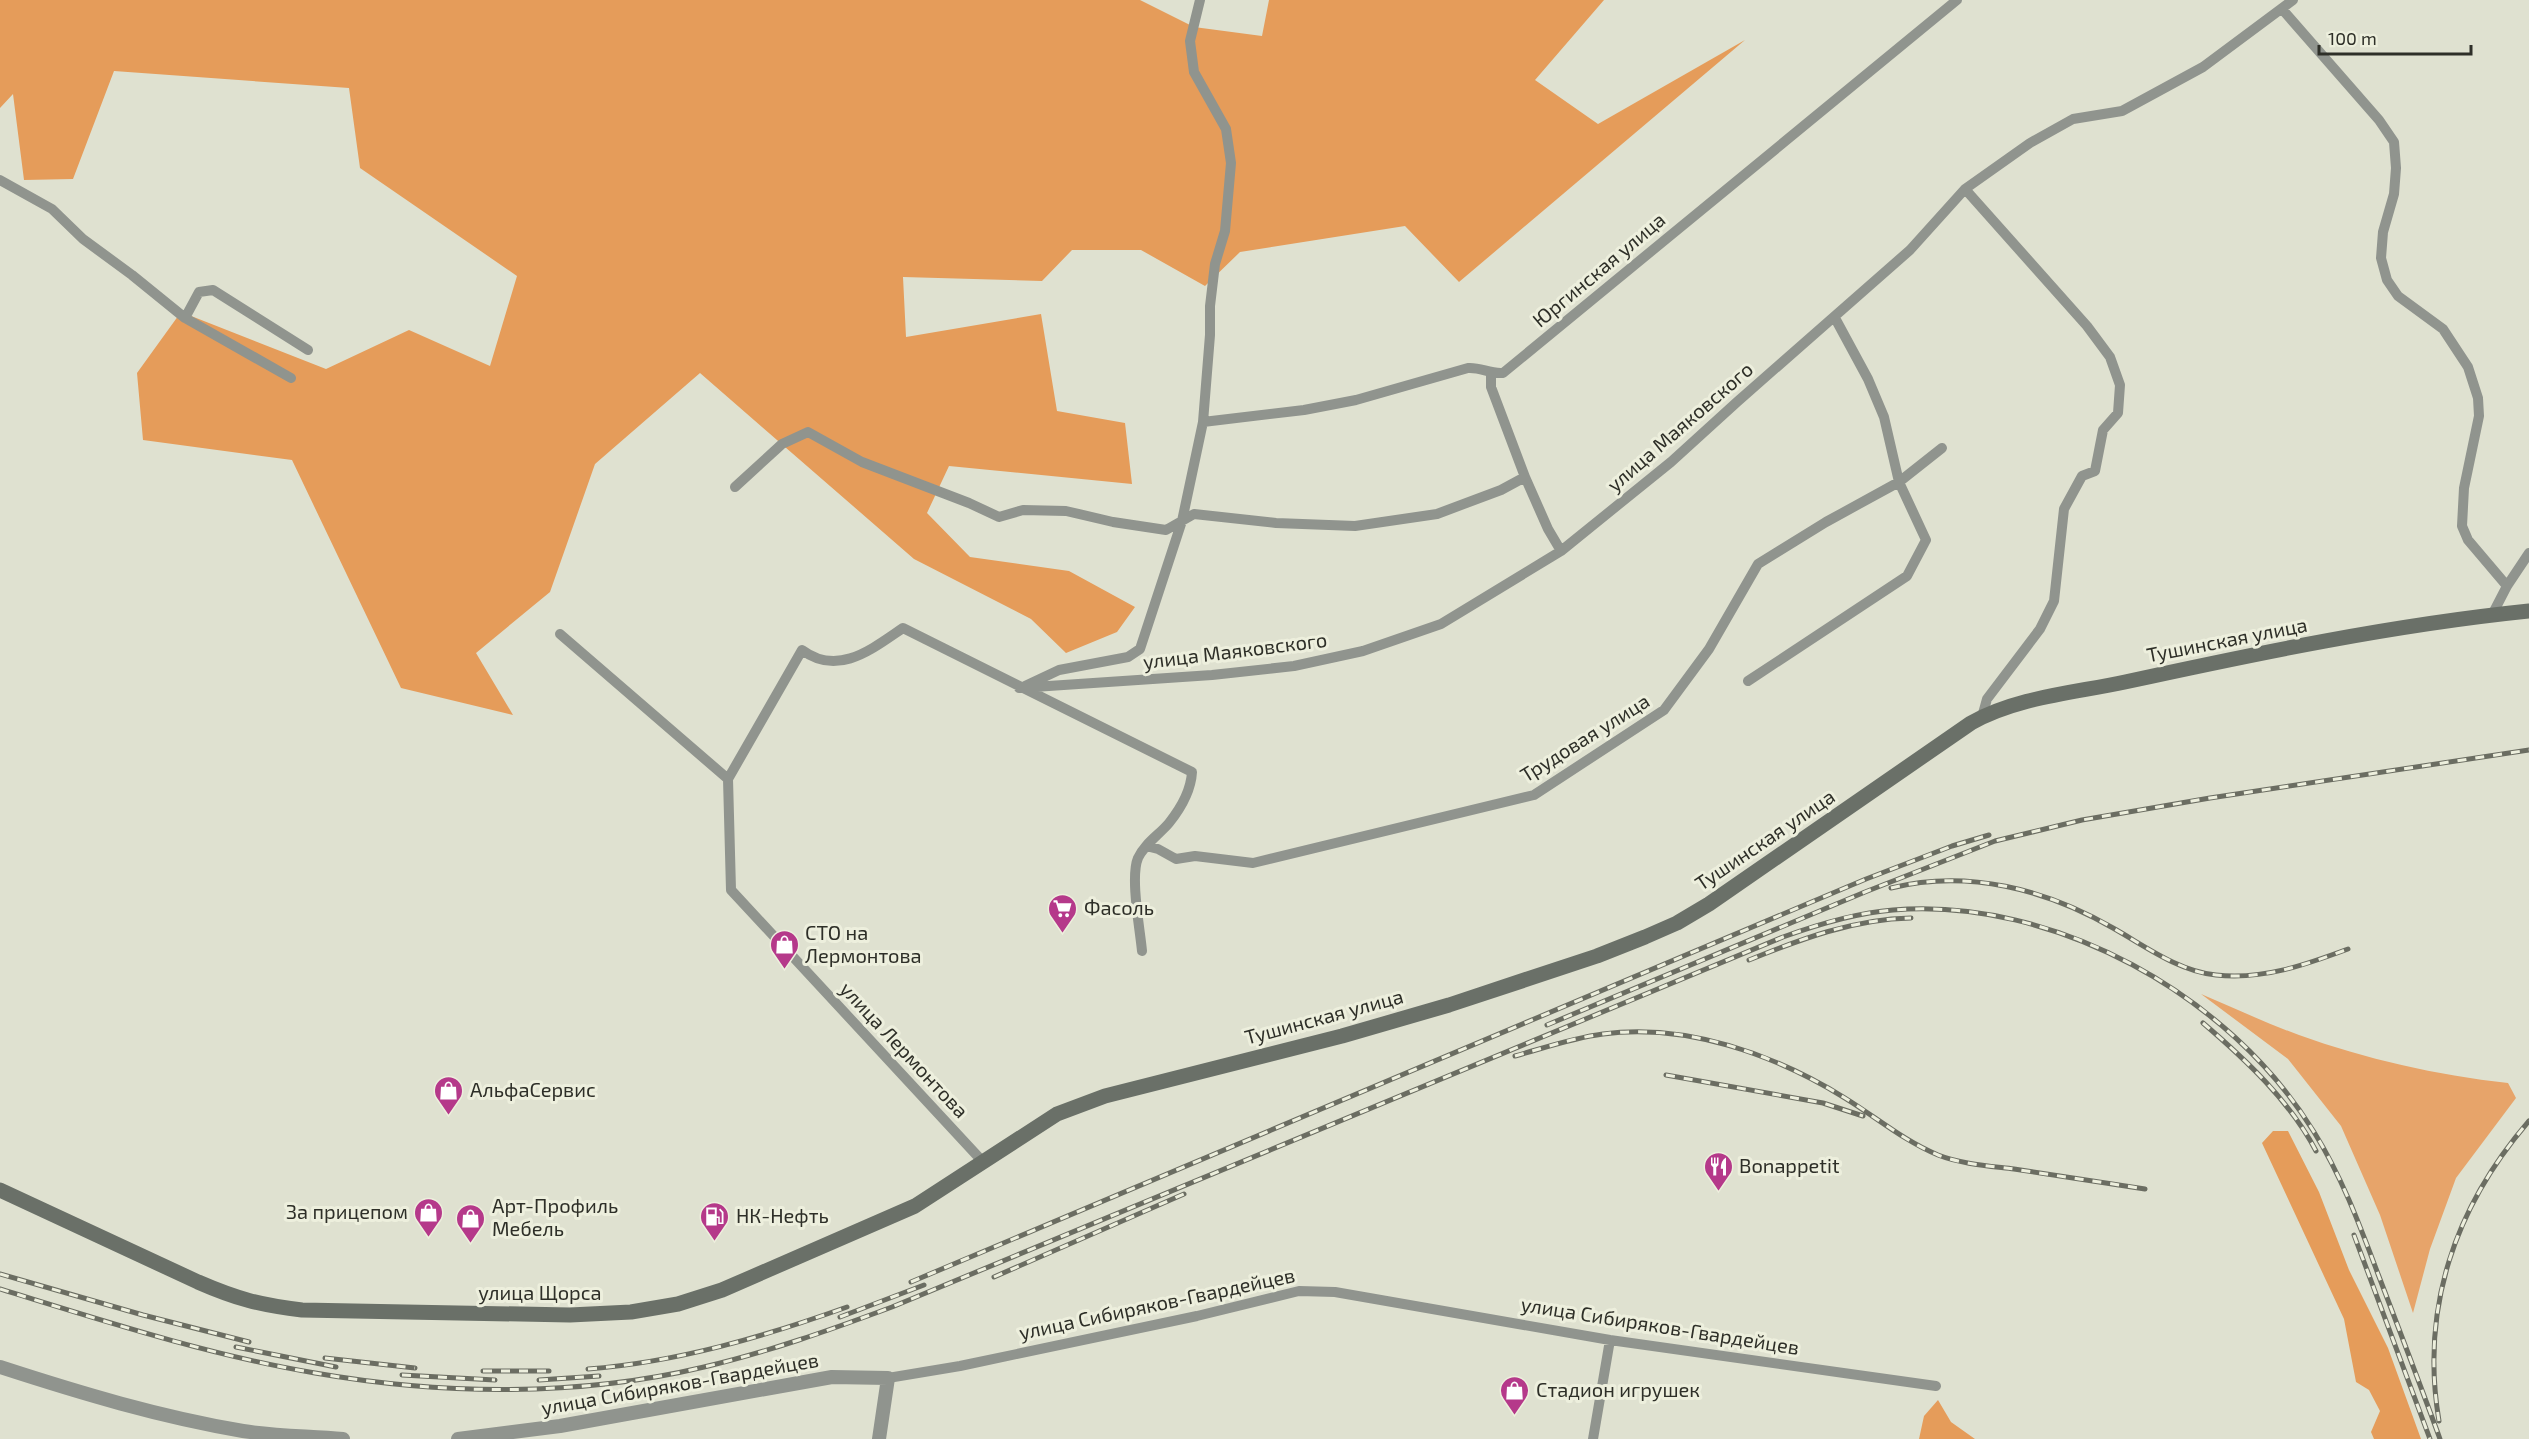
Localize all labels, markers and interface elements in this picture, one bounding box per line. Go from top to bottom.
scale bar [2319,18,2470,56]
text: 100 m [2328,27,2377,49]
street label: Юргинская улица [1527,207,1670,332]
street label: улица Маяковского [1602,356,1758,497]
street label: Тушинская улица [2144,612,2309,667]
street label: улица Маяковского [1141,627,1328,674]
street label: Трудовая улица [1515,688,1654,787]
street label: Тушинская улица [1690,784,1839,896]
supermarket icon: Фасоль [1047,892,1079,934]
place label: Фасоль [1084,895,1154,919]
place label: СТО на Лермонтова [805,920,922,967]
shop icon: СТО на Лермонтова [768,928,800,970]
street label: улица Лермонтова [835,976,974,1123]
street label: Тушинская улица [1242,983,1406,1050]
shop icon: АльфаСервис [433,1074,465,1116]
place label: АльфаСервис [470,1077,596,1101]
restaurant icon: Bonappetit [1702,1150,1734,1192]
place label: Bonappetit [1739,1153,1840,1177]
place label: Арт-Профиль Мебель [492,1193,618,1240]
shop icon: За прицепом [413,1196,445,1238]
place label: За прицепом [286,1199,408,1223]
fuel station icon: НК-Нефть [699,1200,731,1242]
shop icon: Арт-Профиль Мебель [455,1202,487,1244]
place label: НК-Нефть [736,1203,829,1227]
street label: улица Сибиряков-Гвардейцев [1017,1262,1297,1345]
street label: улица Щорса [478,1280,602,1305]
street label: улица Сибиряков-Гвардейцев [1519,1291,1801,1360]
street label: улица Сибиряков-Гвардейцев [539,1347,821,1420]
shop icon: Стадион игрушек [1499,1374,1531,1416]
place label: Стадион игрушек [1536,1377,1700,1402]

